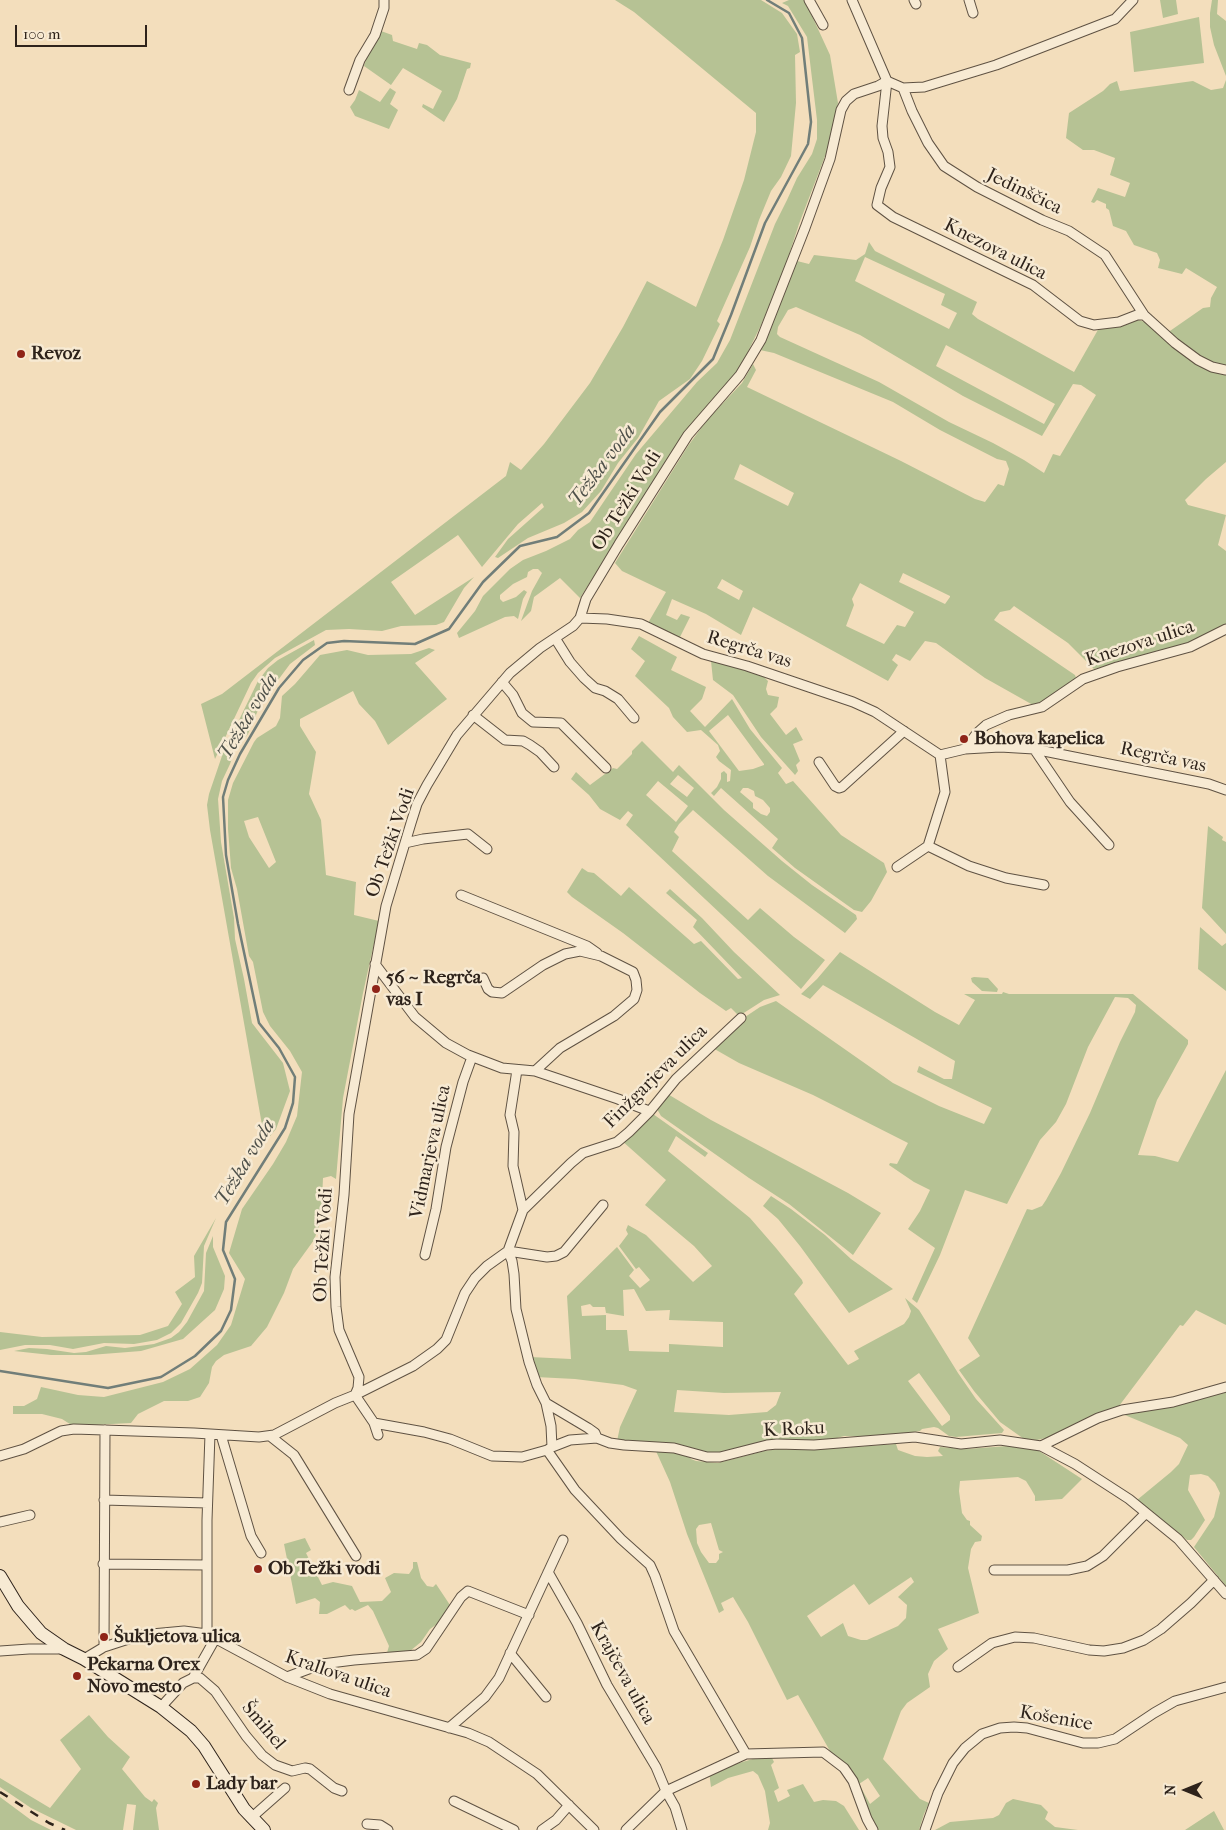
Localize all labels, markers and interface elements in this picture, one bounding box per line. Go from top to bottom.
scale bar [18,15,150,47]
text: 100 m [23,25,61,43]
street label: Jedinščica [983,164,1065,220]
street label: Knezova ulica [940,214,1050,286]
place label: Revoz [31,343,81,365]
marker: Revoz [15,348,27,360]
water label: Težka voda [564,420,642,512]
street label: Ob Težki Vodi [587,446,667,556]
street label: Knezova ulica [1083,616,1197,672]
street label: Regrča vas [704,626,794,674]
water label: Težka voda [214,669,284,765]
place label: Bohova kapelica [974,728,1104,750]
marker: Bohova kapelica [958,733,970,745]
street label: Regrča vas [1118,738,1208,778]
street label: Ob Težki Vodi [362,785,420,901]
place label: 56 ~ Regrča vas I [386,967,481,1011]
marker: 56 ~ Regrča vas I [370,983,382,995]
street label: Finžgarjeva ulica [599,1020,713,1134]
street label: Vidmarjeva ulica [406,1083,456,1221]
water label: Težka voda [211,1115,281,1211]
street label: Ob Težki Vodi [310,1187,338,1303]
street label: K Roku [763,1417,825,1443]
place label: Ob Težki vodi [268,1558,380,1580]
marker: Ob Težki vodi [252,1563,264,1575]
street label: Krajčeva ulica [584,1618,660,1728]
place label: Šukljetova ulica [114,1626,241,1648]
marker: Šukljetova ulica [98,1631,110,1643]
street label: Krallova ulica [282,1646,394,1704]
place label: Pekarna Orex Novo mesto [87,1654,200,1698]
marker: Pekarna Orex Novo mesto [71,1670,83,1682]
street label: Šmihel [236,1697,290,1755]
street label: Košenice [1018,1701,1094,1737]
north arrow [1161,1765,1211,1815]
place label: Lady bar [206,1773,277,1795]
marker: Lady bar [190,1778,202,1790]
text: N [1162,1785,1179,1795]

